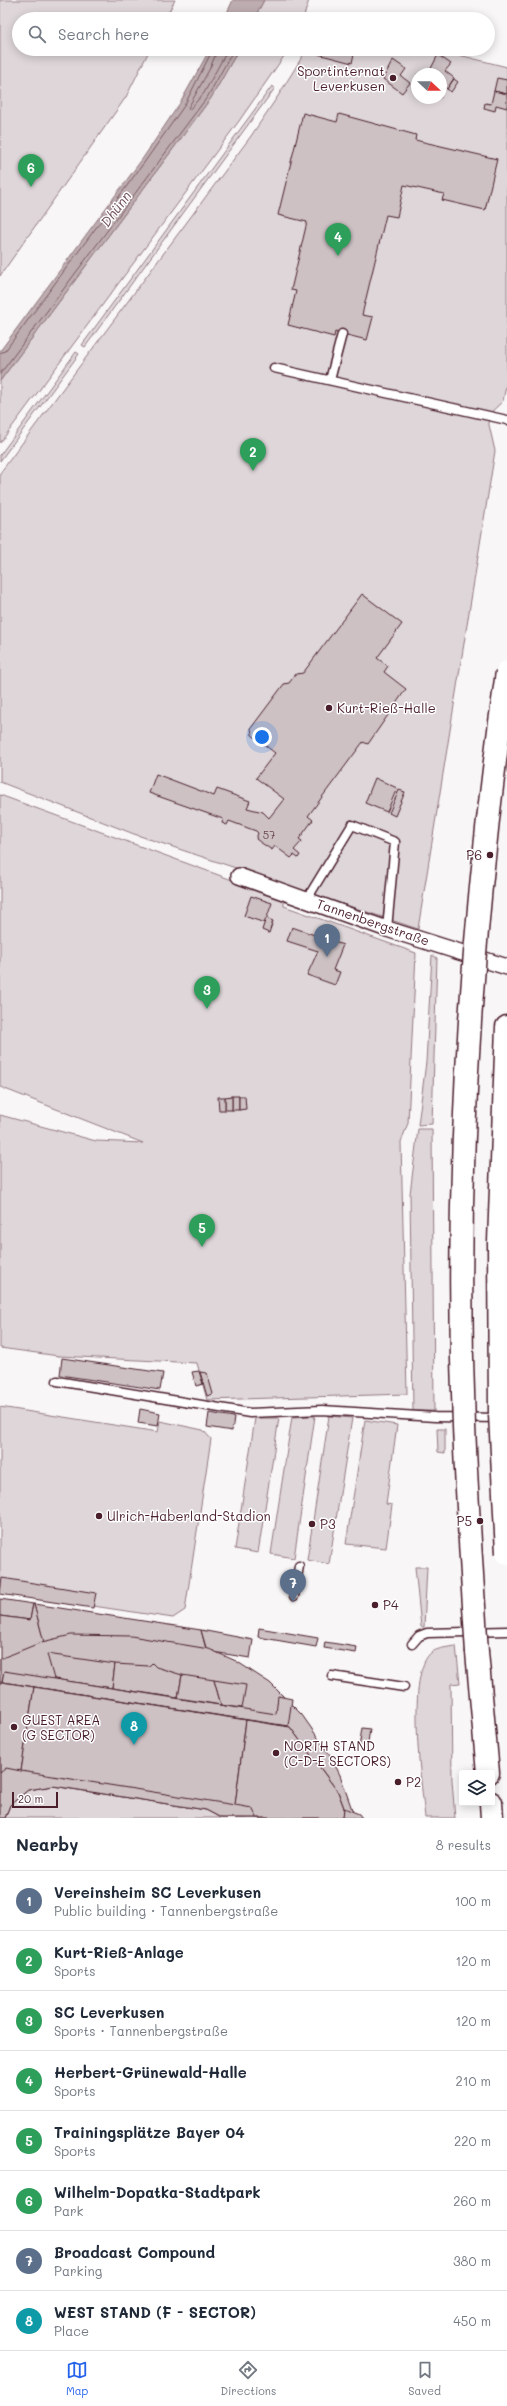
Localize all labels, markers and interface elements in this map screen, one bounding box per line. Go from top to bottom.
search box [12,12,495,56]
icon: search [26,23,48,45]
text: Search here [58,24,149,44]
place label: Sportinternat Leverkusen [297,62,385,94]
north arrow [411,68,447,104]
marker: Sportinternat Leverkusen [388,73,398,83]
pin: 6 [18,154,44,187]
water label: Dhünn [96,187,136,231]
pin: 4 [325,223,351,256]
pin: 2 [240,438,266,471]
place label: Kurt-Rieß-Halle [337,699,436,716]
marker: Kurt-Rieß-Halle [324,703,334,713]
your location [252,727,272,747]
house number: 57 [263,827,275,842]
place label: P6 [466,846,482,863]
marker: P6 [485,850,495,860]
street label: Tannenbergstraße [314,894,432,949]
pin: 1 [314,924,340,957]
pin: 3 [194,976,220,1009]
pin: 5 [189,1214,215,1247]
place label: Ulrich-Haberland-Stadion [107,1507,271,1524]
marker: Ulrich-Haberland-Stadion [94,1511,104,1521]
place label: P5 [456,1512,472,1529]
place label: P3 [320,1515,336,1532]
marker: P5 [475,1516,485,1526]
marker: P3 [307,1519,317,1529]
pin: 7 [280,1569,306,1602]
place label: P4 [383,1596,399,1613]
marker: P4 [370,1600,380,1610]
place label: GUEST AREA (G SECTOR) [22,1711,100,1743]
pin: 8 [121,1712,147,1745]
marker: GUEST AREA (G SECTOR) [9,1722,19,1732]
place label: NORTH STAND (C-D-E SECTORS) [284,1737,391,1769]
marker: NORTH STAND (C-D-E SECTORS) [271,1748,281,1758]
map controls [459,1770,495,1806]
button: layers [459,1770,495,1806]
place label: P2 [406,1773,421,1790]
marker: P2 [393,1777,403,1787]
scale bar [12,1790,58,1809]
text: 20 m [18,1791,43,1806]
text: Nearby [16,1833,78,1855]
text: 8 results [436,1836,491,1853]
text: Vereinsheim SC Leverkusen [54,1882,261,1902]
text: 1 [26,1892,32,1909]
text: 100 m [455,1892,491,1909]
text: Public building · Tannenbergstraße [54,1902,278,1919]
text: Kurt-Rieß-Anlage [54,1942,184,1962]
text: 2 [25,1952,33,1969]
text: 120 m [455,1952,491,1969]
text: Sports [54,1962,96,1979]
text: SC Leverkusen [54,2002,164,2022]
text: 3 [25,2012,33,2029]
text: 120 m [455,2012,491,2029]
text: Sports · Tannenbergstraße [54,2022,228,2039]
text: Herbert-Grünewald-Halle [54,2062,247,2082]
text: 4 [25,2072,33,2089]
text: 210 m [455,2072,491,2089]
text: Sports [54,2082,96,2099]
text: Trainingsplätze Bayer 04 [54,2122,245,2142]
text: 5 [25,2132,33,2149]
text: 220 m [454,2132,491,2149]
text: Sports [54,2142,96,2159]
text: Wilhelm-Dopatka-Stadtpark [54,2182,261,2202]
text: 6 [25,2192,33,2209]
text: 260 m [453,2192,491,2209]
text: Park [54,2202,83,2219]
text: Broadcast Compound [54,2242,215,2262]
text: 7 [25,2252,33,2269]
text: 380 m [453,2252,491,2269]
text: Parking [54,2262,102,2279]
text: WEST STAND (F - SECTOR) [54,2302,256,2322]
text: 8 [25,2312,33,2329]
text: 450 m [453,2312,491,2329]
text: Place [54,2322,89,2339]
tab: Map [66,2359,88,2398]
tab: Directions [220,2359,276,2398]
tab: Saved [408,2359,441,2398]

